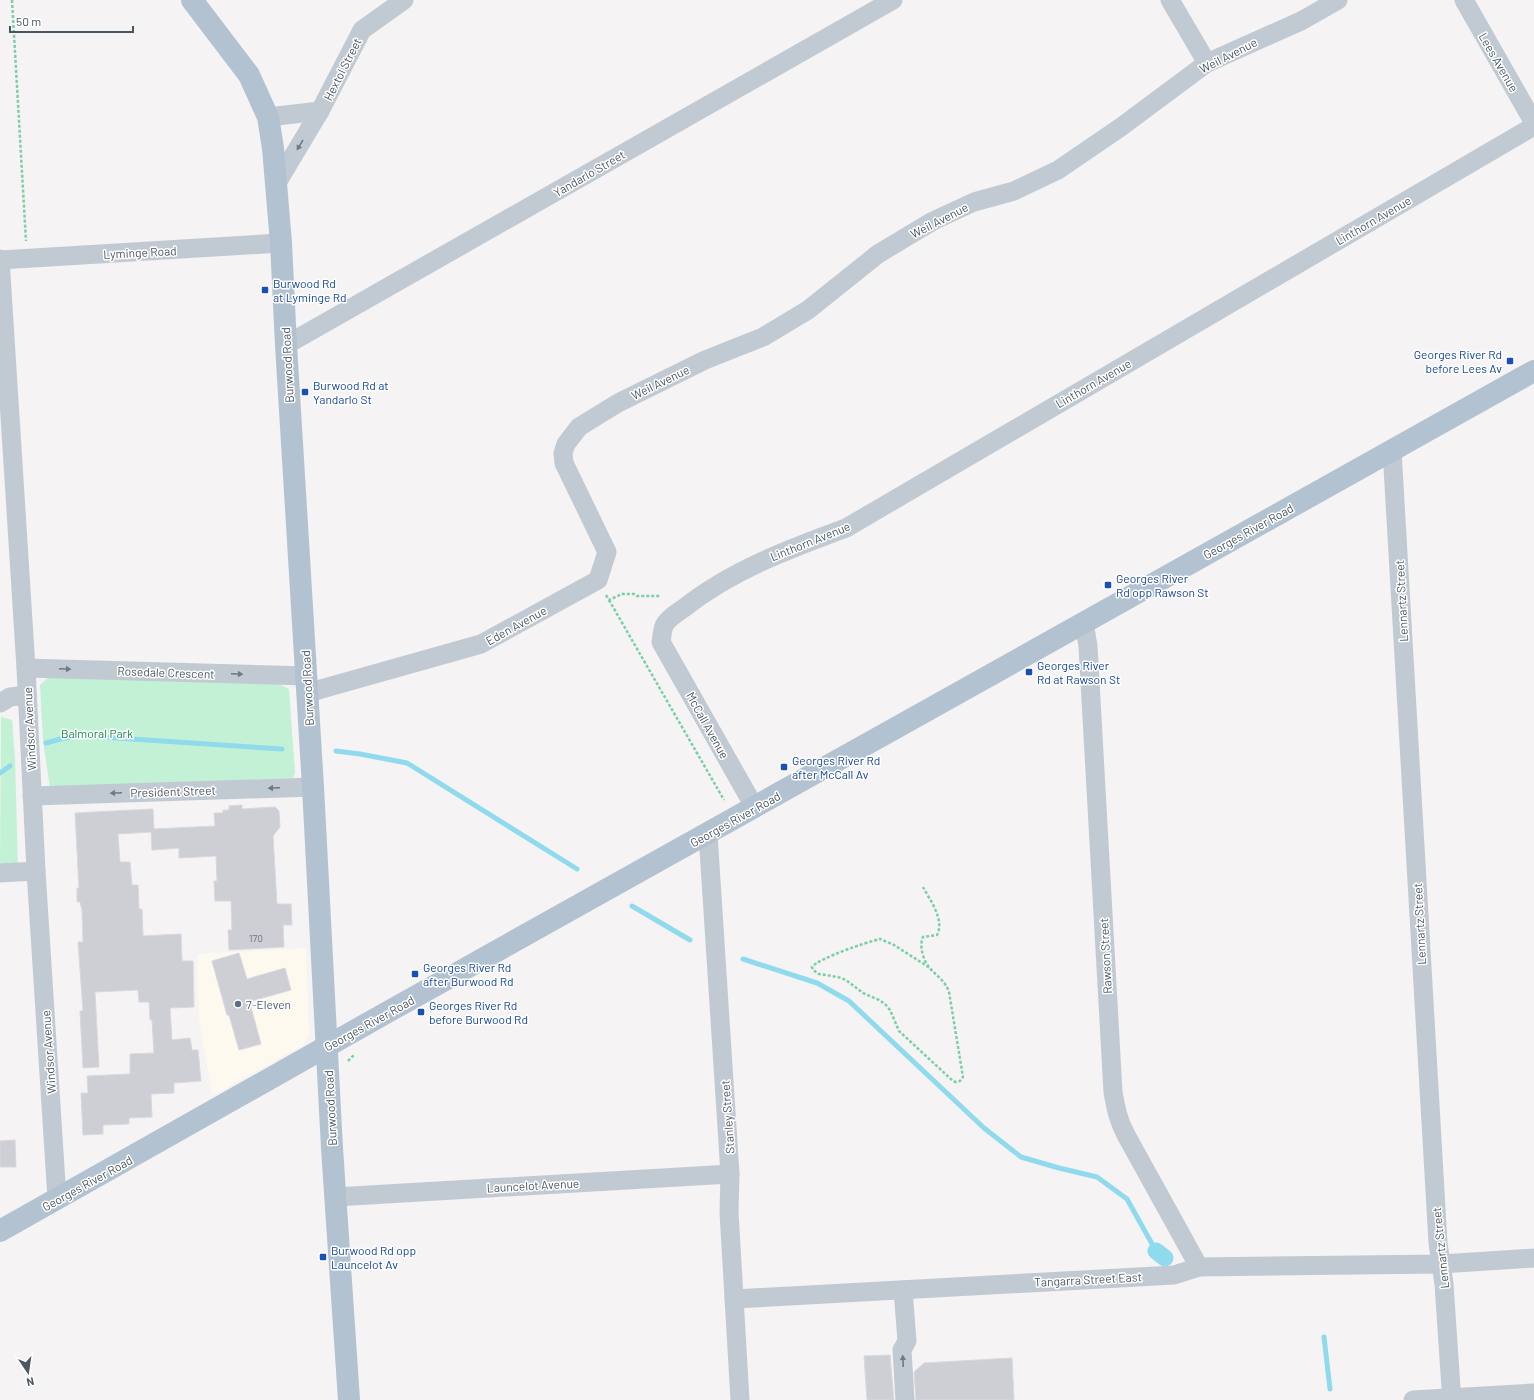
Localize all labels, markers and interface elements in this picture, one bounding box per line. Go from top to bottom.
scale bar [10,8,133,34]
text: 50 m [16,14,41,28]
street label: Lees Avenue [1476,30,1522,94]
street label: Hextol Street [320,35,364,103]
street label: Weil Avenue [1197,35,1259,75]
one-way arrow [297,139,304,151]
street label: Yandarlo Street [551,147,627,199]
street label: Linthorn Avenue [1333,193,1413,247]
street label: Weil Avenue [908,200,970,240]
street label: Lyminge Road [103,243,177,261]
place label: Burwood Rd at Lyminge Rd [273,276,347,304]
marker: Burwood Rd at Lyminge Rd [260,285,270,295]
street label: Burwood Road [278,327,296,403]
place label: Georges River Rd before Lees Av [1414,347,1502,375]
street label: Linthorn Avenue [1053,356,1133,410]
marker: Georges River Rd before Lees Av [1505,356,1515,366]
street label: Weil Avenue [629,362,691,402]
place label: Burwood Rd at Yandarlo St [313,378,389,406]
marker: Burwood Rd at Yandarlo St [300,387,310,397]
street label: Georges River Road [1200,500,1296,562]
street label: Linthorn Avenue [768,519,852,563]
street label: Lennartz Street [1392,560,1410,642]
place label: Georges River Rd opp Rawson St [1116,571,1209,599]
marker: Georges River Rd opp Rawson St [1103,580,1113,590]
street label: Eden Avenue [483,603,549,647]
street label: Burwood Road [298,650,316,726]
place label: Georges River Rd at Rawson St [1037,658,1120,686]
street label: Rosedale Crescent [117,663,215,681]
one-way arrow [59,666,72,672]
marker: Georges River Rd at Rawson St [1024,667,1034,677]
one-way arrow [231,671,244,677]
street label: Windsor Avenue [20,687,38,771]
street label: McCall Avenue [684,689,732,761]
park label: Balmoral Park [61,726,133,740]
place label: Georges River Rd after McCall Av [792,753,880,781]
marker: Georges River Rd after McCall Av [779,762,789,772]
street label: President Street [130,783,216,799]
one-way arrow [267,785,280,791]
street label: Georges River Road [687,788,783,850]
one-way arrow [109,790,122,796]
street label: Lennartz Street [1410,883,1428,965]
street label: Rawson Street [1096,918,1114,994]
house number: 170 [249,932,263,944]
place label: Georges River Rd after Burwood Rd [423,960,514,988]
marker: Georges River Rd after Burwood Rd [410,969,420,979]
street label: Georges River Road [321,992,417,1054]
place label: 7-Eleven [246,997,291,1011]
place label: Georges River Rd before Burwood Rd [429,998,528,1026]
marker: 7-Eleven [233,999,243,1009]
marker: Georges River Rd before Burwood Rd [416,1007,426,1017]
street label: Windsor Avenue [38,1010,58,1094]
street label: Burwood Road [321,1070,339,1146]
street label: Stanley Street [717,1080,737,1154]
street label: Georges River Road [39,1152,135,1214]
street label: Launcelot Avenue [486,1176,580,1194]
street label: Lennartz Street [1429,1207,1451,1289]
place label: Burwood Rd opp Launcelot Av [331,1243,416,1271]
marker: Burwood Rd opp Launcelot Av [318,1252,328,1262]
street label: Tangarra Street East [1034,1269,1142,1289]
north arrow [8,1352,48,1392]
one-way arrow [899,1355,906,1367]
text: N [25,1375,35,1389]

